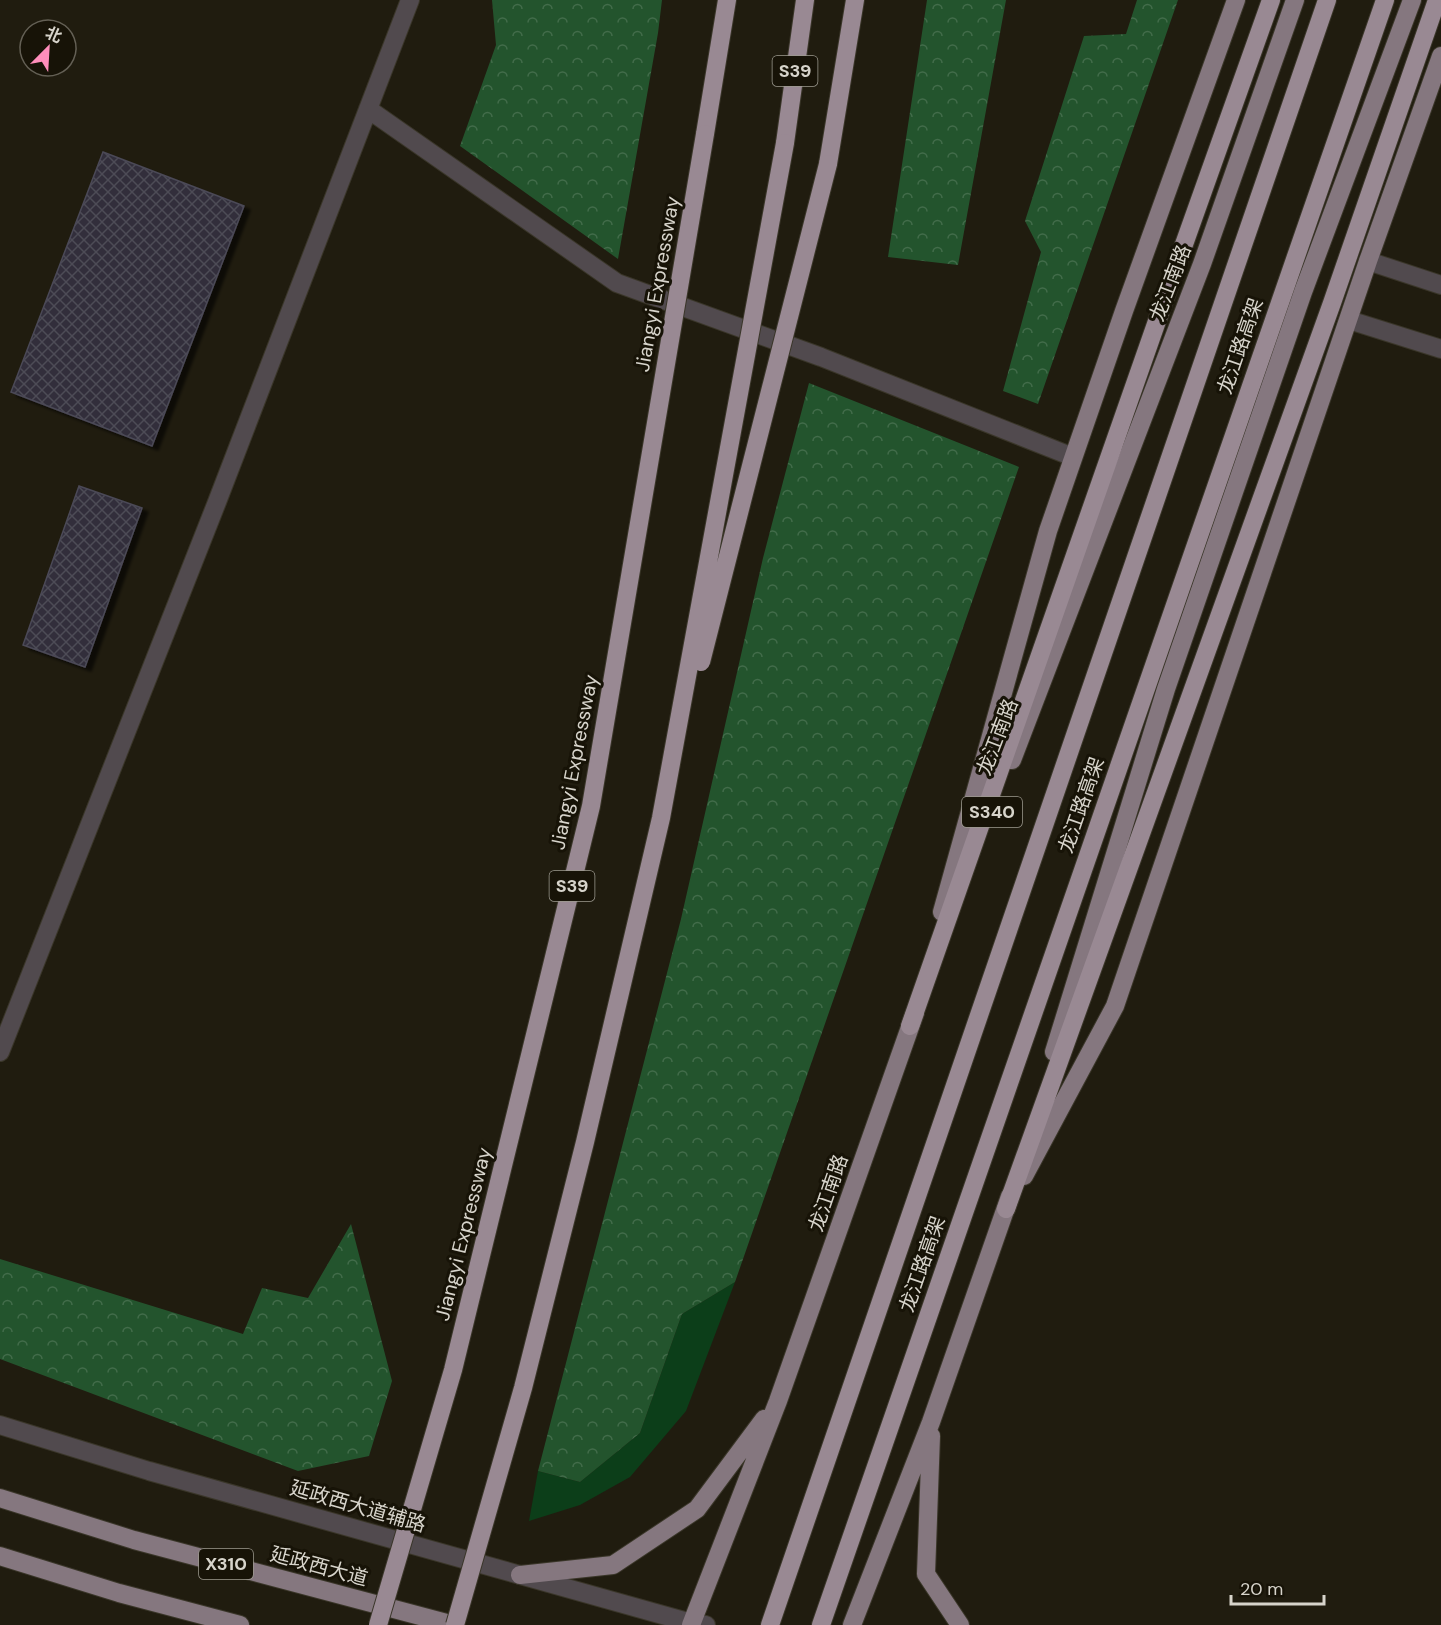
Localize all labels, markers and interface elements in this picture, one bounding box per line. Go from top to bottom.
north arrow [18,18,78,78]
text: 北 [42,22,65,48]
road number: S39 [772,56,818,86]
street label: Jiangyi Expressway [629,194,685,374]
street label: 龙江南路 [1144,241,1196,325]
street label: 龙江路高架 [1211,294,1269,398]
street label: Jiangyi Expressway [544,672,604,852]
street label: 龙江南路 [971,695,1023,779]
street label: 龙江路高架 [1052,753,1110,857]
road number: S340 [962,797,1022,827]
road number: S39 [550,871,594,901]
street label: Jiangyi Expressway [429,1144,497,1324]
street label: 龙江南路 [803,1151,853,1235]
street label: 龙江路高架 [893,1212,951,1316]
street label: 延政西大道辅路 [287,1474,429,1538]
street label: 延政西大道 [267,1541,371,1591]
road number: X310 [199,1549,253,1579]
scale bar [1231,1568,1324,1606]
text: 20 m [1240,1577,1283,1601]

